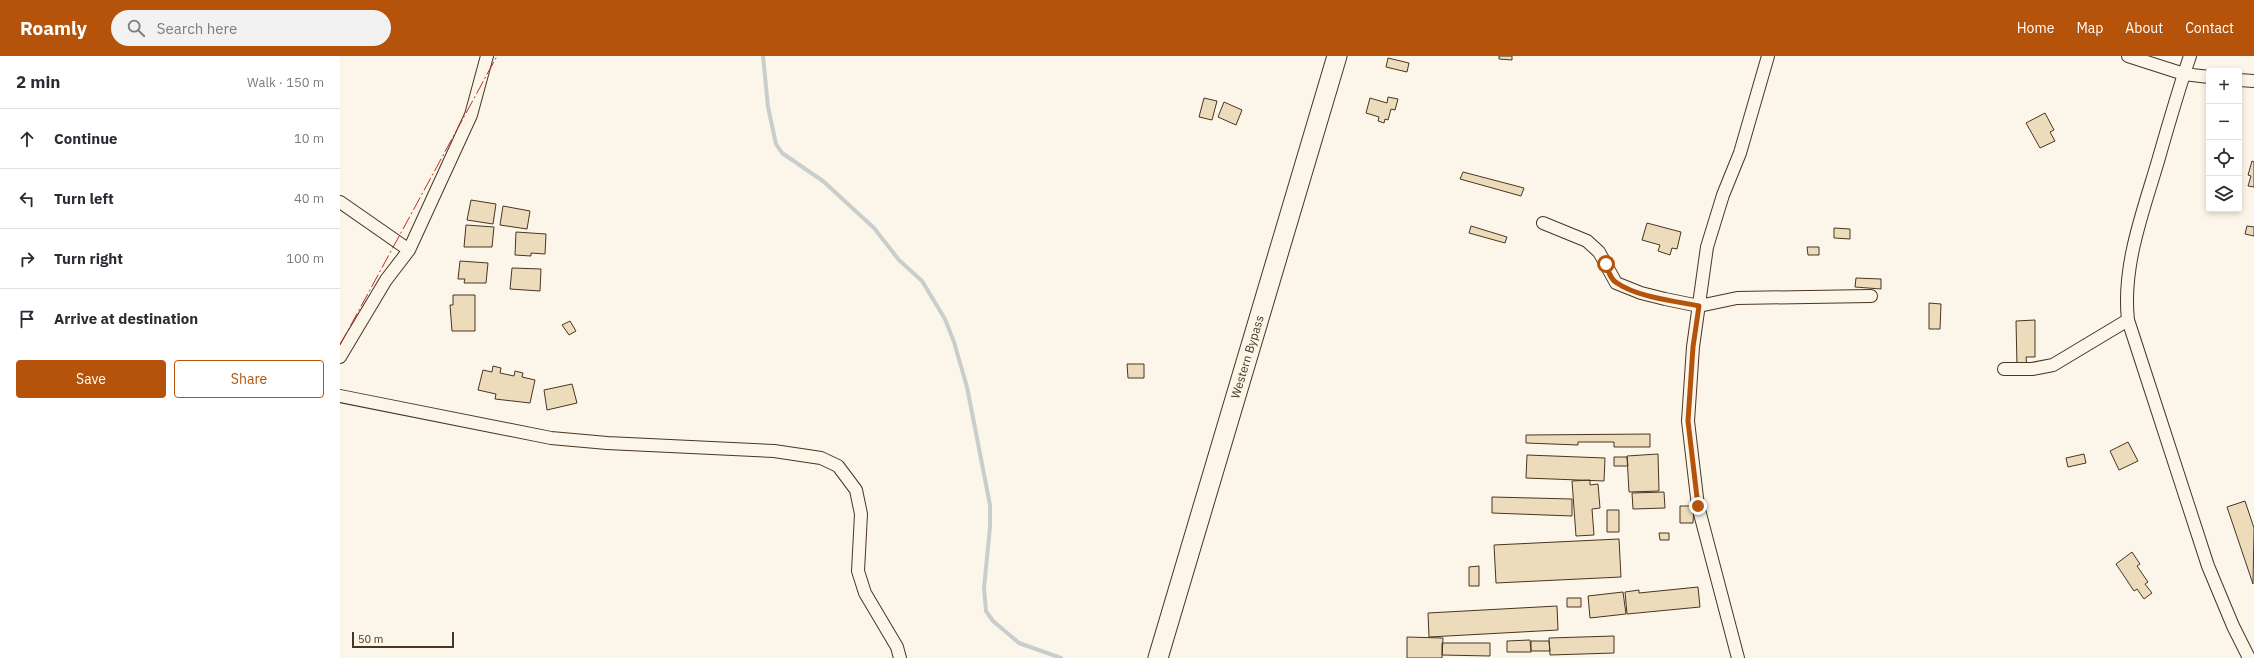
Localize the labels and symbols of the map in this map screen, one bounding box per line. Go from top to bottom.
route start [1597,255,1615,273]
street label: Western Bypass [1227,313,1267,400]
route end [1689,497,1707,515]
scale bar [352,630,454,649]

